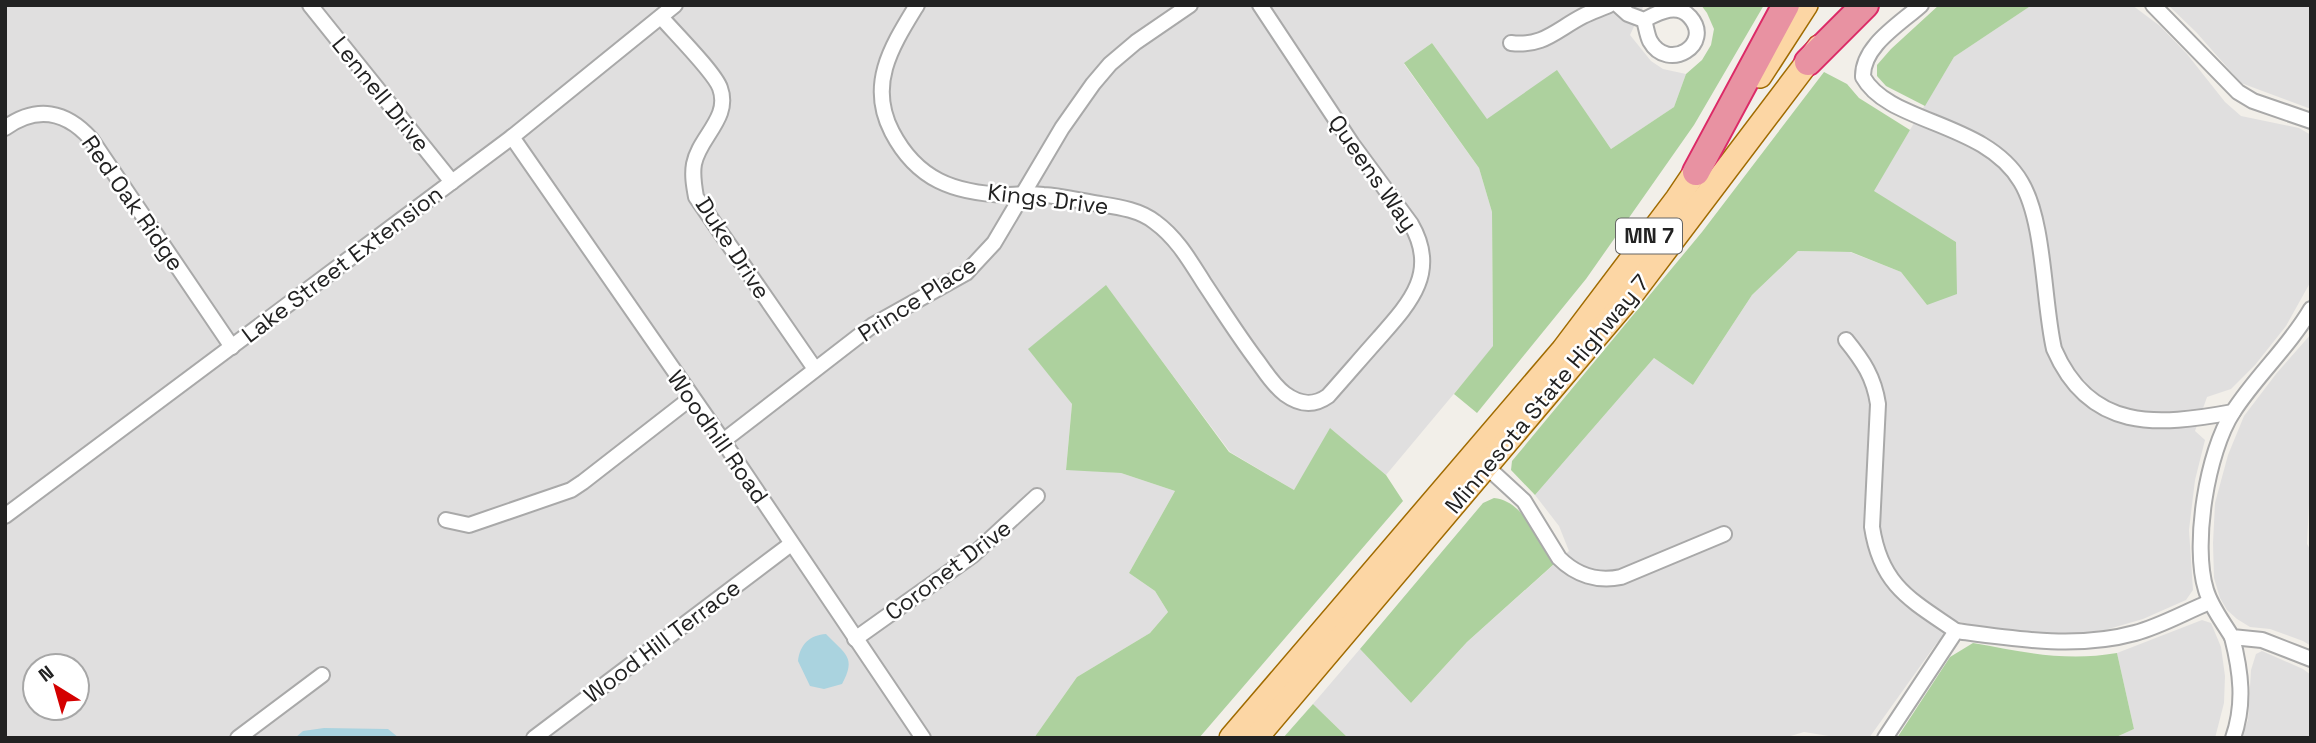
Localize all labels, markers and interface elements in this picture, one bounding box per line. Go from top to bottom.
street label: Lennell Drive [325,30,437,158]
street label: Queens Way [1322,109,1424,237]
street label: Red Oak Ridge [75,129,191,277]
street label: Kings Drive [986,177,1110,221]
street label: Lake Street Extension [236,179,448,349]
street label: Duke Drive [689,191,777,305]
road number: MN 7 [1616,218,1682,254]
street label: Prince Place [852,250,982,348]
street label: Minnesota State Highway 7 [1438,268,1656,520]
street label: Woodhill Road [661,364,775,510]
street label: Coronet Drive [879,513,1017,627]
street label: Wood Hill Terrace [578,572,746,710]
north arrow [21,652,91,722]
text: N [33,660,59,688]

